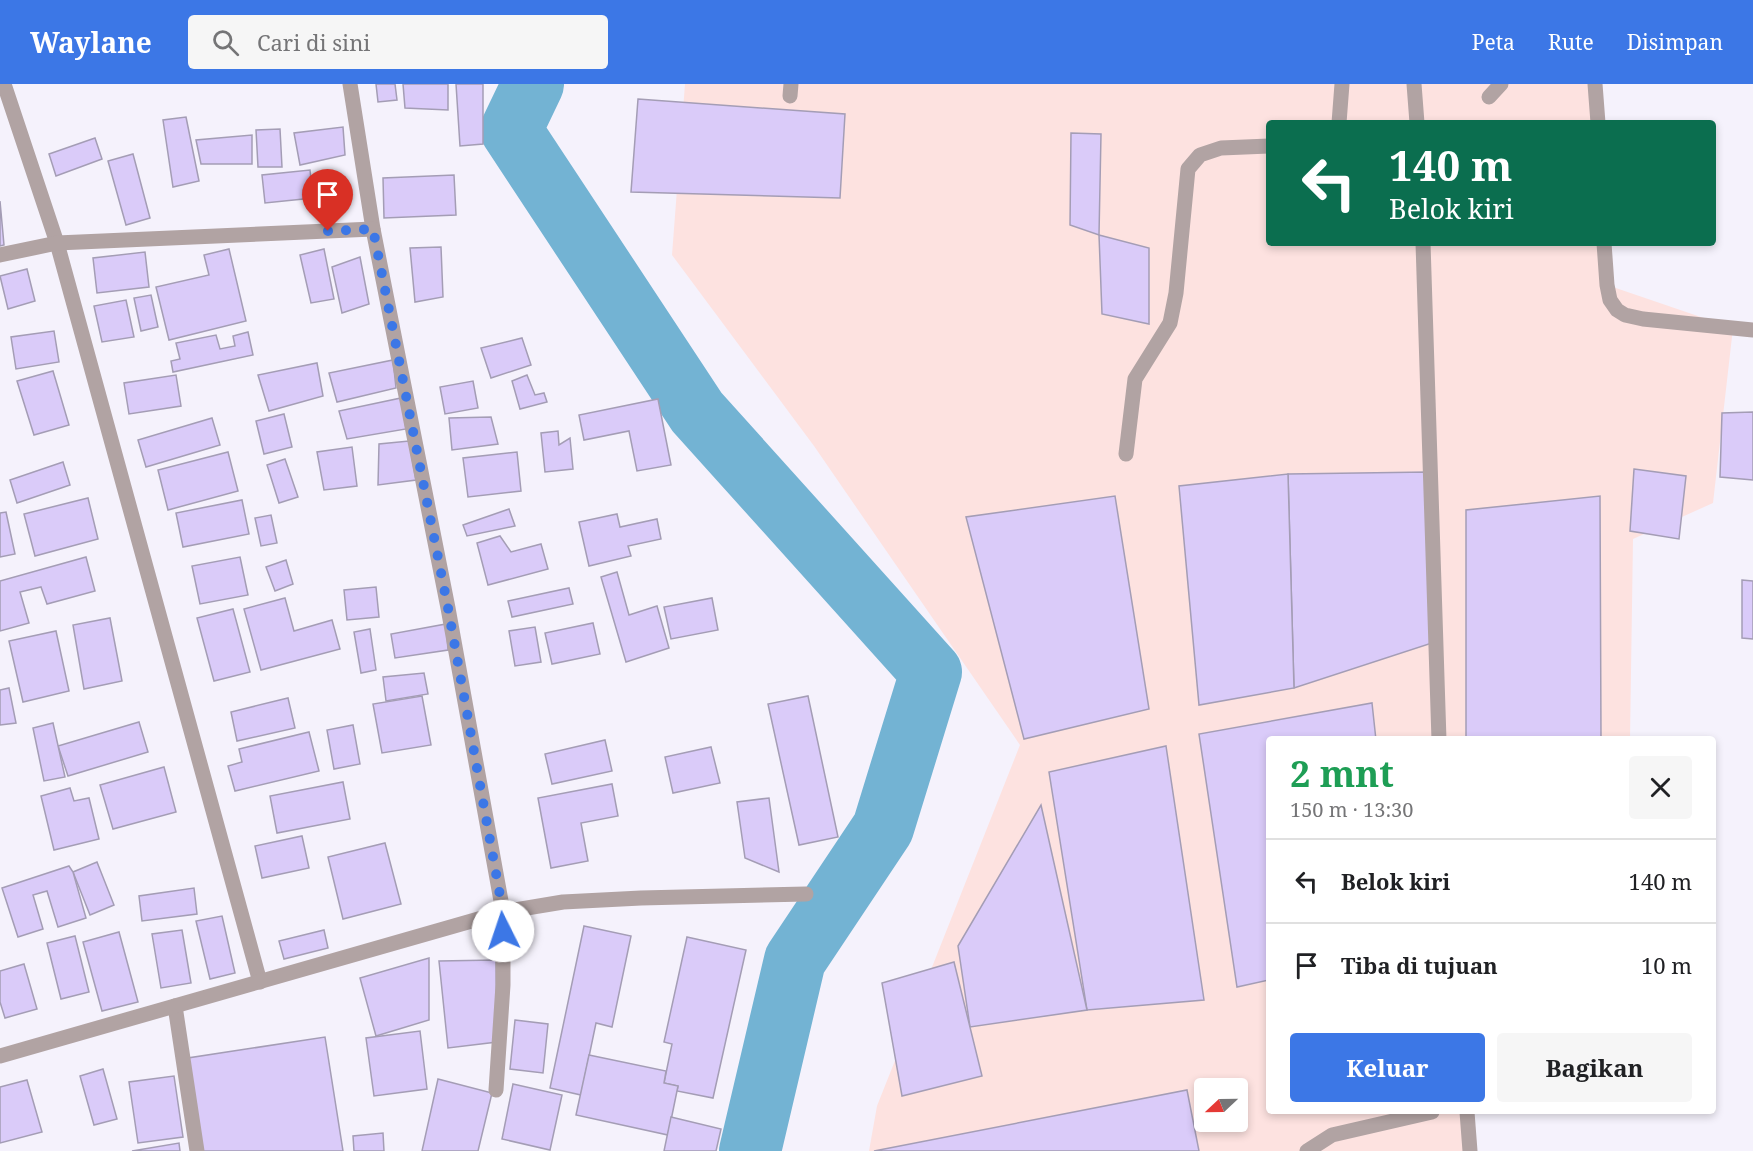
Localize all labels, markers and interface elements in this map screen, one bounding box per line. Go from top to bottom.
search box [188,15,608,69]
text: Waylane [30,23,152,61]
icon: search [209,26,242,59]
text: Cari di sini [257,27,370,57]
text: Peta [1472,28,1515,56]
text: Rute [1548,28,1594,56]
text: Disimpan [1627,28,1723,56]
text: 140 m [1389,136,1513,193]
icon: left [1290,144,1368,222]
pin [302,169,353,231]
icon: arrive [311,178,344,211]
text: Belok kiri [1389,190,1514,227]
text: 2 mnt [1290,749,1394,798]
button: close [1629,756,1692,819]
text: 150 m · 13:30 [1290,796,1413,823]
icon: left [1290,865,1323,898]
text: Belok kiri [1341,866,1450,896]
text: 140 m [1629,866,1692,896]
position arrow [471,899,535,963]
icon: arrive [1290,949,1323,982]
text: Tiba di tujuan [1341,950,1498,980]
text: 10 m [1641,950,1692,980]
button: Keluar [1290,1033,1485,1102]
button: Bagikan [1497,1033,1692,1102]
north arrow [1194,1078,1248,1132]
map controls [1194,1078,1248,1132]

